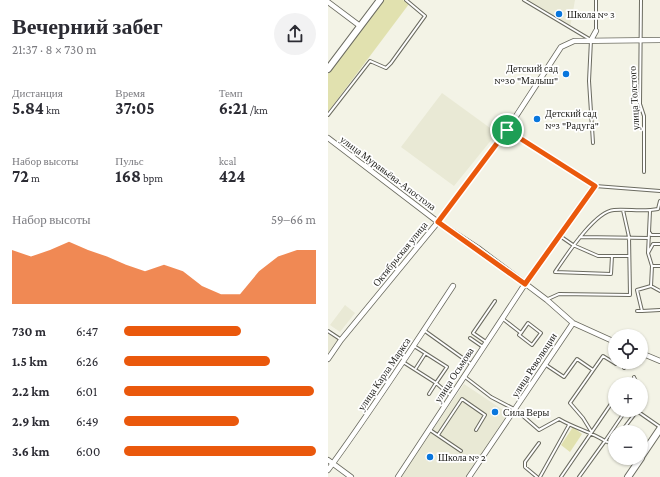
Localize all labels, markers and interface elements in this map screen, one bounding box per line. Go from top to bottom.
marker: Школа № 3 [554,9,564,19]
place label: Школа № 3 [567,9,615,20]
button: share [274,13,316,55]
text: Вечерний забег [12,14,163,39]
text: 21:37 · 8 × 730 m [12,42,97,57]
place label: Детский сад №30 "Малыш" [494,63,558,86]
street label: улица Толстого [627,66,641,130]
marker: Детский сад №30 "Малыш" [561,69,571,79]
text: Дистанция [12,87,63,99]
text: Время [115,87,145,99]
text: Темп [219,87,243,99]
text: 5.84 [12,99,44,118]
text: 37:05 [115,99,155,118]
text: 6:21 [219,99,248,118]
text: km [44,104,60,116]
text: /km [248,104,268,116]
place label: Детский сад №3 "Радуга" [545,108,599,131]
pin [490,113,524,147]
marker: Детский сад №3 "Радуга" [532,114,542,124]
icon: arrive [496,119,518,141]
street label: улица Муравьёва-Апостола [338,133,438,213]
text: Набор высоты [12,155,79,167]
text: Пульс [115,155,144,167]
text: kcal [219,155,236,167]
text: 72 [12,167,29,186]
text: 168 [115,167,141,186]
text: 424 [219,167,245,186]
text: m [29,172,40,184]
text: bpm [141,172,163,184]
text: Набор высоты [12,212,91,227]
text: 59–66 m [271,212,316,227]
street label: Октябрьская улица [370,219,430,289]
text: 730 m [12,324,46,339]
text: 6:47 [76,324,98,339]
map controls [608,329,648,465]
button: locate [608,329,648,369]
street label: улица Революции [509,330,559,399]
street label: улица Карла Маркса [355,335,413,413]
street label: улица Осьмова [432,345,476,404]
text: 1.5 km [12,354,47,369]
text: 6:26 [76,354,98,369]
button: + [608,377,648,417]
text: 2.2 km [12,384,49,399]
text: 6:01 [76,384,97,399]
marker: Сила Веры [490,407,500,417]
place label: Сила Веры [503,407,549,418]
text: 2.9 km [12,414,50,429]
text: 6:49 [76,414,99,429]
button: − [608,425,648,465]
text: 3.6 km [12,444,49,459]
text: 6:00 [76,444,100,459]
marker: Школа № 2 [425,452,435,462]
place label: Школа № 2 [438,452,486,463]

